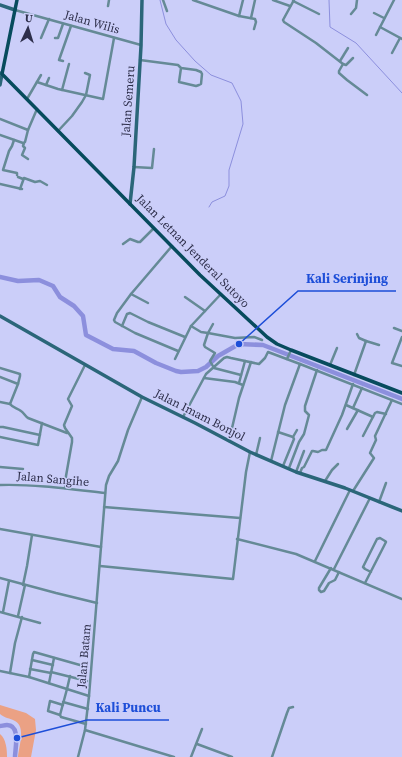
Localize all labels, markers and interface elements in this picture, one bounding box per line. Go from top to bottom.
street label: Jalan Wilis [62,6,121,38]
north arrow [8,8,48,48]
text: U [24,11,33,26]
street label: Jalan Semeru [117,65,138,138]
street label: Jalan Letnan Jenderal Sutoyo [132,190,253,311]
callout: Kali Serinjing [298,266,396,291]
text: Kali Serinjing [306,270,388,287]
street label: Jalan Imam Bonjol [151,385,248,445]
street label: Jalan Sangihe [15,468,90,490]
street label: Jalan Batam [73,623,95,690]
callout: Kali Puncu [87,695,169,720]
text: Kali Puncu [95,699,161,716]

